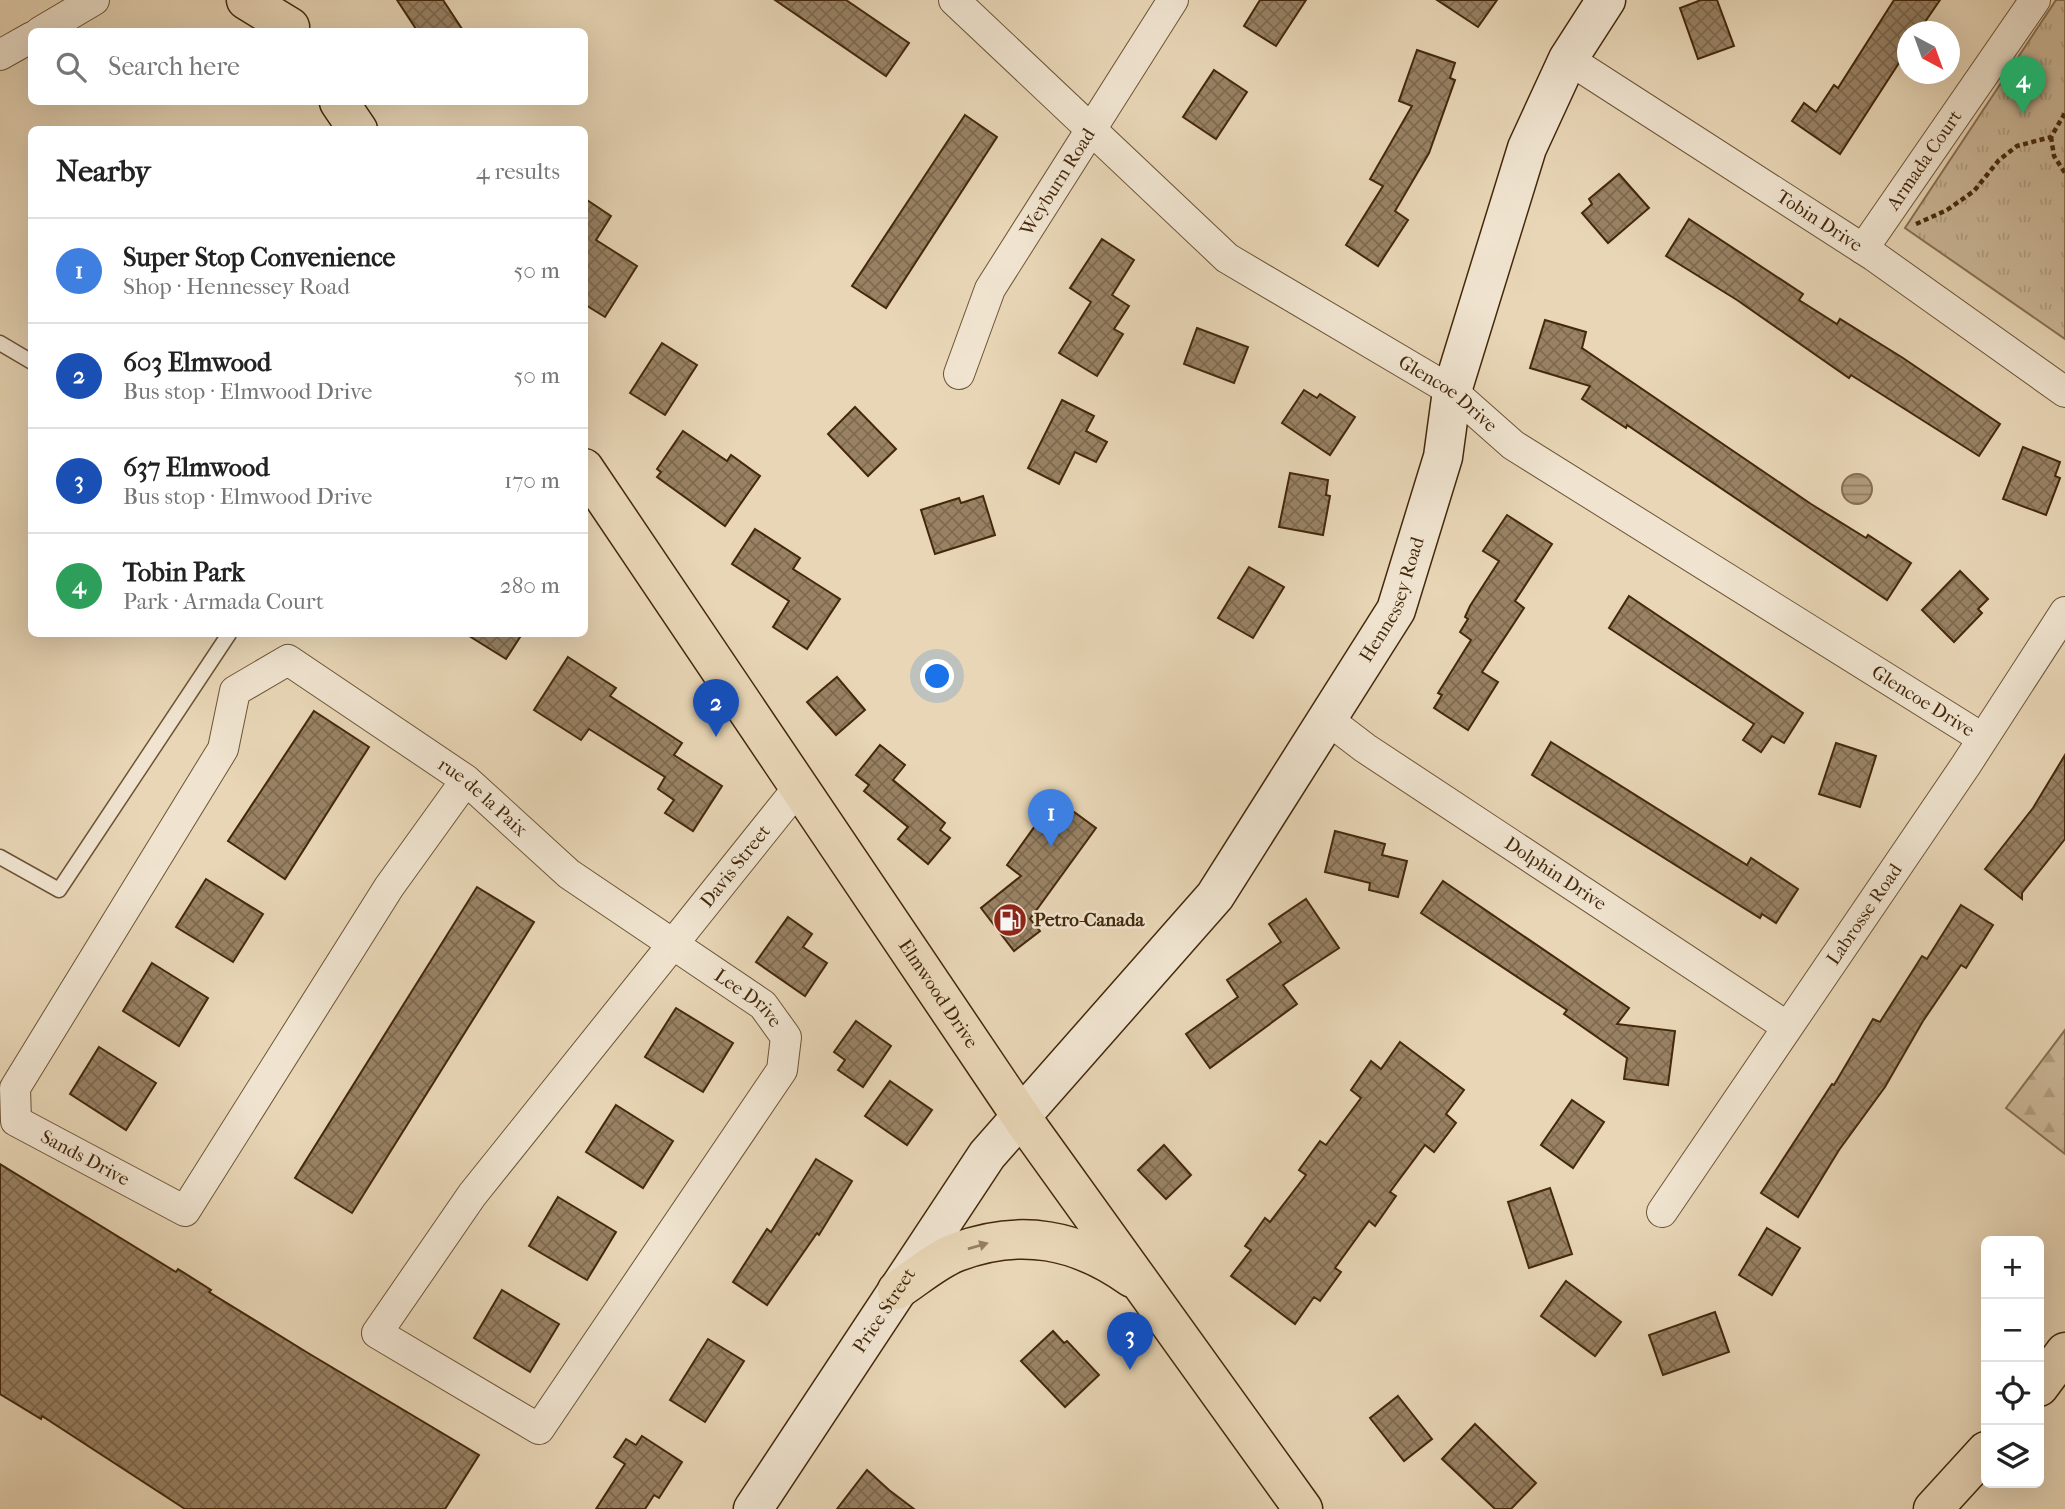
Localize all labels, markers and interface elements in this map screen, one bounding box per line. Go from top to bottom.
north arrow [1897,21,1960,84]
search box [28,28,588,105]
icon: search [52,48,90,86]
text: Search here [108,51,240,82]
pin: 4 [2000,56,2046,114]
street label: Armada Court [1882,106,1967,215]
street label: Weyburn Road [1015,124,1100,241]
text: Nearby [56,154,151,189]
text: 4 results [476,158,560,185]
street label: Tobin Drive [1772,185,1866,257]
text: Super Stop Convenience [123,242,395,273]
text: 1 [75,257,83,284]
text: 50 m [513,257,560,284]
text: Shop · Hennessey Road [123,273,350,300]
text: 603 Elmwood [123,347,271,378]
street label: Glencoe Drive [1394,351,1502,437]
text: 2 [73,362,85,389]
text: 50 m [513,362,560,389]
text: Bus stop · Elmwood Drive [123,378,372,405]
text: 637 Elmwood [123,452,269,483]
text: 3 [74,467,84,494]
text: 170 m [504,467,560,494]
text: Bus stop · Elmwood Drive [123,483,372,510]
street label: Hennessey Road [1355,534,1429,666]
text: Tobin Park [123,557,245,588]
text: 4 [72,572,86,599]
text: 280 m [500,572,560,599]
text: Park · Armada Court [123,588,324,615]
your location [920,659,954,693]
street label: Glencoe Drive [1868,661,1978,741]
pin: 2 [693,679,739,737]
street label: rue de la Paix [434,753,532,841]
pin: 1 [1028,789,1074,847]
street label: Davis Street [696,820,775,912]
street label: Dolphin Drive [1500,832,1610,915]
street label: Labrosse Road [1822,859,1907,969]
fuel station icon: Petro-Canada [991,901,1029,939]
place label: Petro-Canada [1034,909,1145,931]
street label: Elmwood Drive [894,935,983,1052]
street label: Lee Drive [710,964,786,1031]
street label: Sands Drive [37,1125,133,1191]
map controls [1981,1236,2044,1488]
button: + [1981,1236,2044,1299]
one-way arrow [968,1241,989,1251]
street label: Price Street [848,1264,920,1357]
button: − [1981,1299,2044,1362]
pin: 3 [1107,1312,1153,1370]
button: locate [1981,1362,2044,1425]
button: layers [1981,1425,2044,1488]

